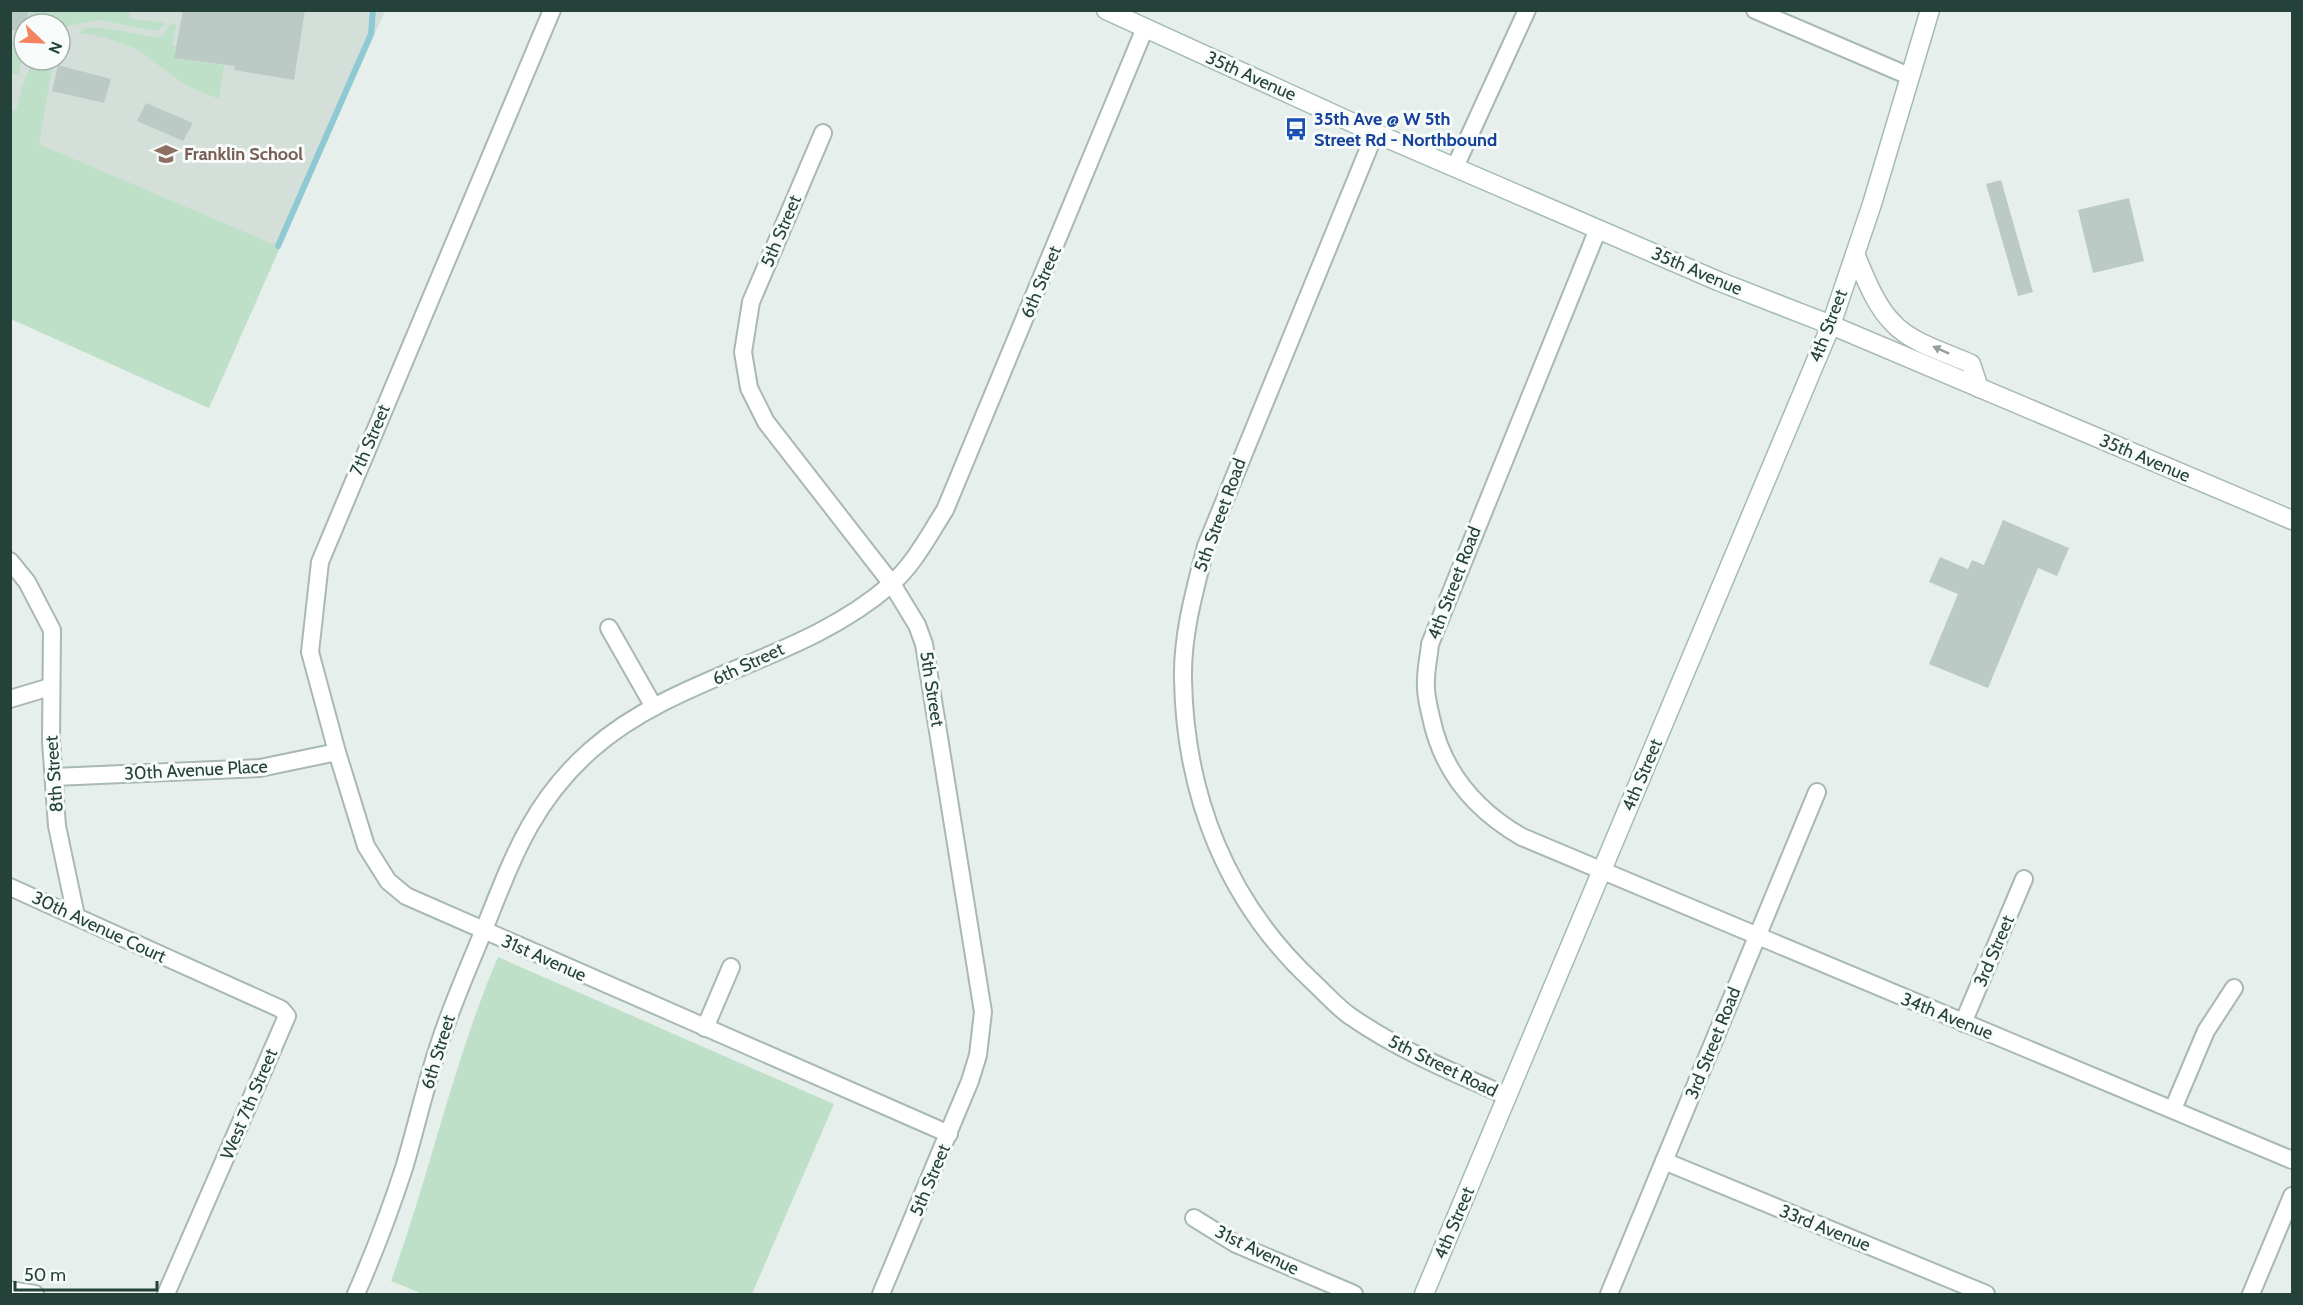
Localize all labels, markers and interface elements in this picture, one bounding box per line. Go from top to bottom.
north arrow [12,12,72,72]
text: N [44,39,66,57]
street label: 35th Avenue [1202,46,1300,106]
place label: 35th Ave @ W 5th Street Rd - Northbound [1314,108,1497,151]
bus stop icon: 35th Ave @ W 5th Street Rd - Northbound [1283,116,1309,142]
school or university icon: Franklin School [153,141,179,167]
place label: Franklin School [184,143,303,165]
street label: 5th Street [756,192,806,270]
street label: 35th Avenue [1648,242,1746,300]
street label: 6th Street [1016,243,1066,321]
street label: 4th Street [1804,286,1852,366]
one-way arrow [1932,345,1950,355]
street label: 7th Street [345,401,395,479]
street label: 35th Avenue [2096,429,2194,487]
street label: 5th Street Road [1189,455,1251,575]
street label: 4th Street Road [1422,523,1486,643]
street label: 6th Street [709,638,787,690]
street label: 5th Street [915,650,949,728]
street label: 8th Street [40,735,68,813]
street label: 4th Street [1617,735,1667,815]
street label: 30th Avenue Place [124,755,268,785]
street label: 30th Avenue Court [29,886,169,968]
street label: 3rd Street [1969,912,2019,990]
street label: 31st Avenue [498,930,590,986]
street label: 3rd Street Road [1681,984,1745,1102]
street label: 34th Avenue [1898,988,1996,1044]
street label: 6th Street [416,1012,460,1092]
street label: 5th Street Road [1385,1030,1501,1102]
street label: West 7th Street [216,1045,282,1163]
street label: 5th Street [905,1141,955,1219]
street label: 4th Street [1429,1183,1479,1263]
street label: 33rd Avenue [1776,1200,1874,1256]
street label: 31st Avenue [1212,1220,1302,1280]
scale bar [15,1254,158,1292]
text: 50 m [24,1264,66,1286]

